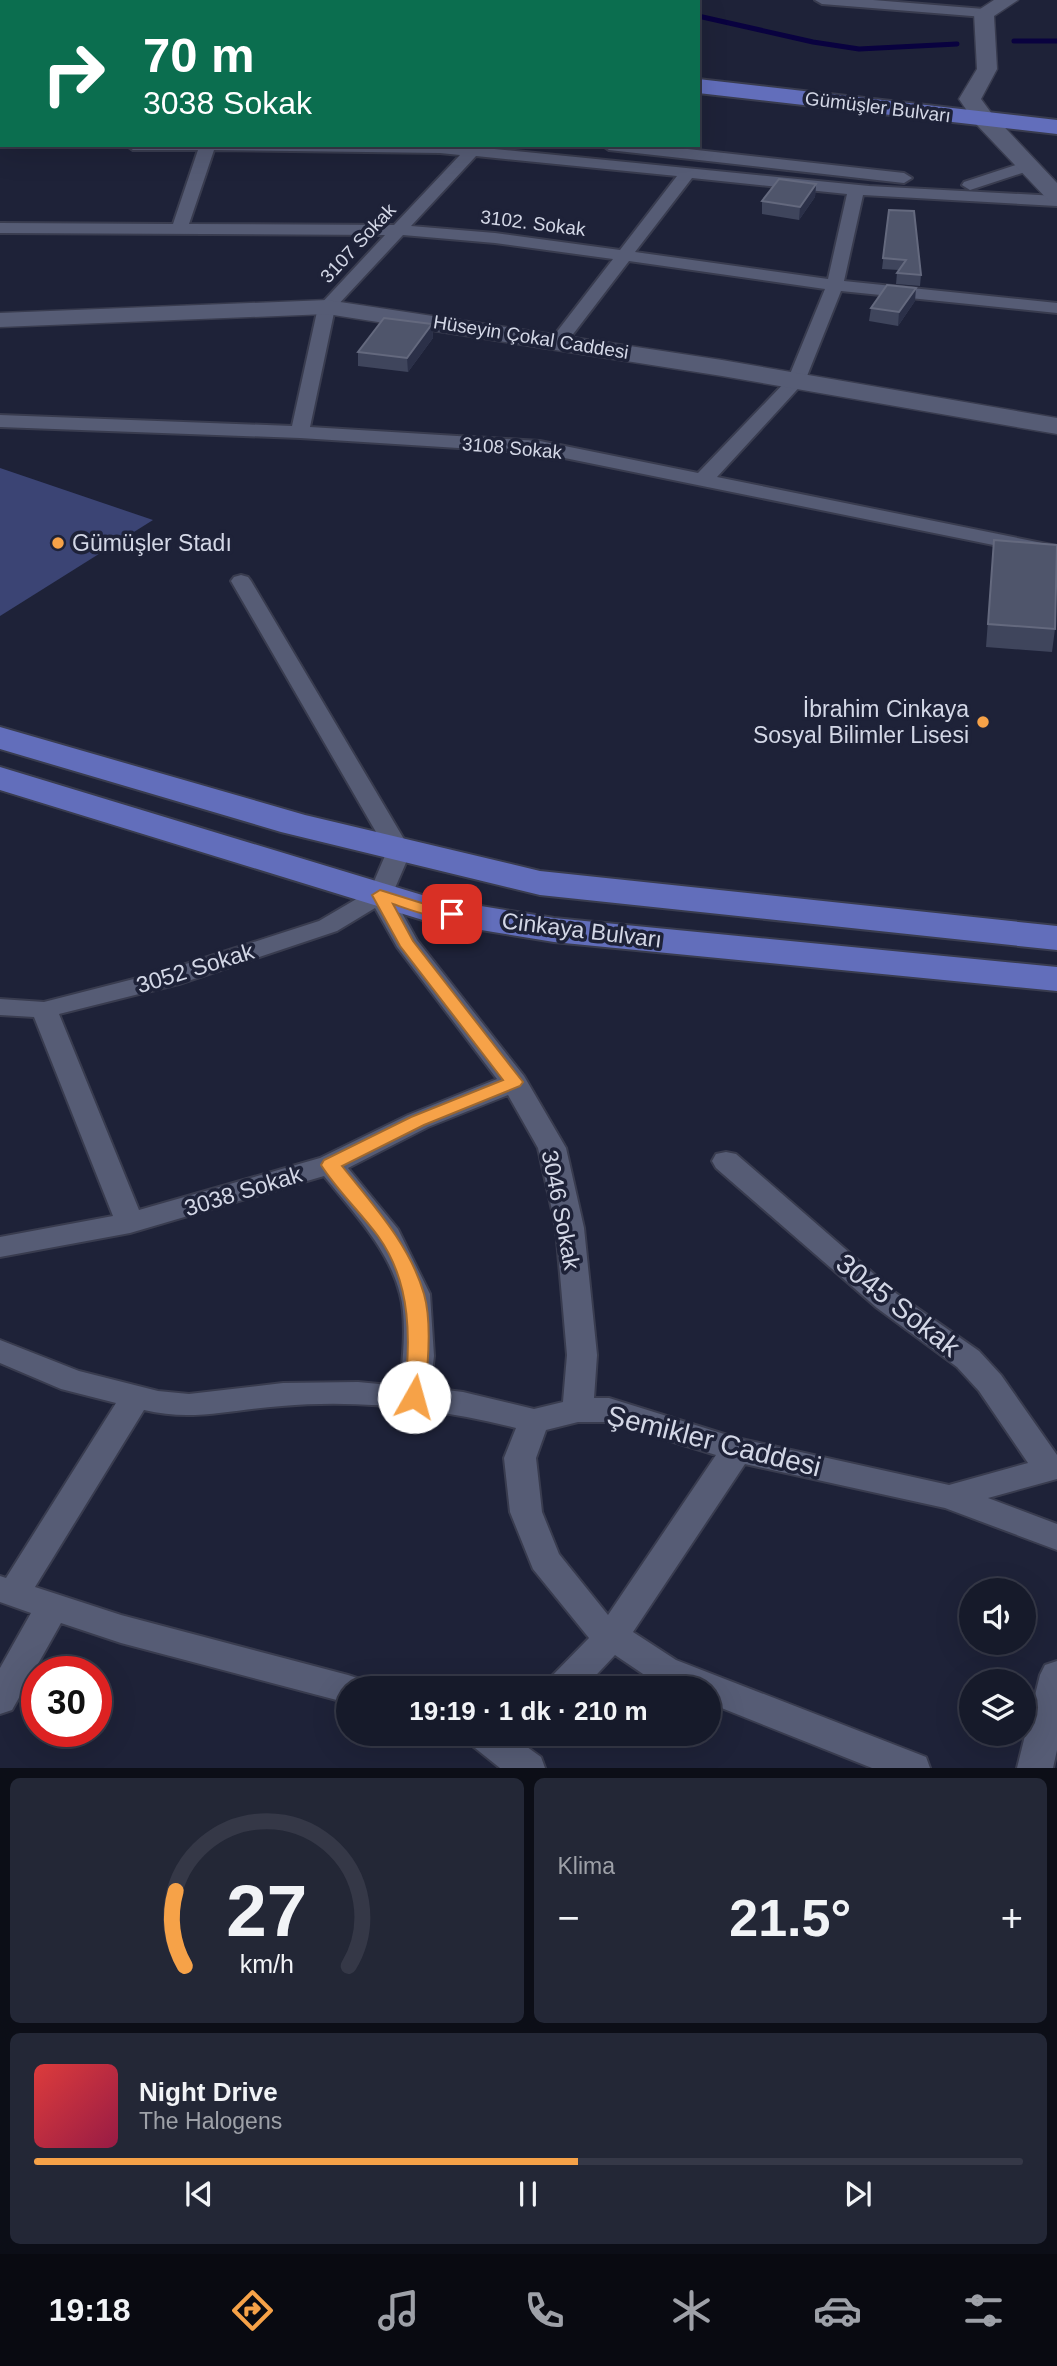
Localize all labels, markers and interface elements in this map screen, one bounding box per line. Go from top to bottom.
icon: right [28,28,119,119]
text: 70 m [143,28,255,82]
text: 3038 Sokak [143,85,312,121]
street label: Gümüşler Bulvarı [804,88,952,126]
street label: 3107 Sokak [316,199,400,287]
street label: 3102. Sokak [479,206,587,240]
street label: Hüseyin Çokal Caddesi [432,311,630,363]
street label: 3108 Sokak [461,433,563,463]
place label: Gümüşler Stadı [72,530,232,556]
marker: Gümüşler Stadı [50,535,66,551]
place label: İbrahim Cinkaya Sosyal Bilimler Lisesi [753,696,969,748]
marker: İbrahim Cinkaya Sosyal Bilimler Lisesi [975,714,991,730]
pin [422,884,482,944]
icon: arrive [433,895,471,933]
street label: Cinkaya Bulvarı [500,907,664,953]
street label: 3052 Sokak [133,938,257,998]
street label: 3046 Sokak [537,1148,585,1273]
street label: 3038 Sokak [181,1161,305,1221]
street label: 3045 Sokak [830,1247,967,1363]
position arrow [377,1360,451,1434]
street label: Şemikler Caddesi [604,1399,824,1483]
map controls [959,1578,1036,1746]
button: sound [959,1578,1036,1655]
speed limit sign: 30 [21,1656,112,1747]
button: layers [959,1669,1036,1746]
text: 19:19 · 1 dk · 210 m [409,1696,648,1726]
text: Klima [558,1853,615,1879]
text: 27 [226,1871,307,1952]
text: 21.5° [729,1889,851,1947]
text: − [558,1897,580,1939]
text: + [1001,1897,1023,1939]
text: km/h [240,1950,294,1978]
text: Night Drive [139,2077,278,2107]
text: The Halogens [139,2108,282,2134]
icon: previous [180,2175,218,2213]
icon: pause [509,2175,547,2213]
icon: next [839,2175,877,2213]
icon: directions [228,2286,277,2335]
icon: music [374,2286,423,2335]
icon: phone [520,2286,569,2335]
icon: climate [667,2286,716,2335]
icon: car [813,2286,862,2335]
icon: filters [959,2286,1008,2335]
text: 19:18 [49,2292,130,2328]

